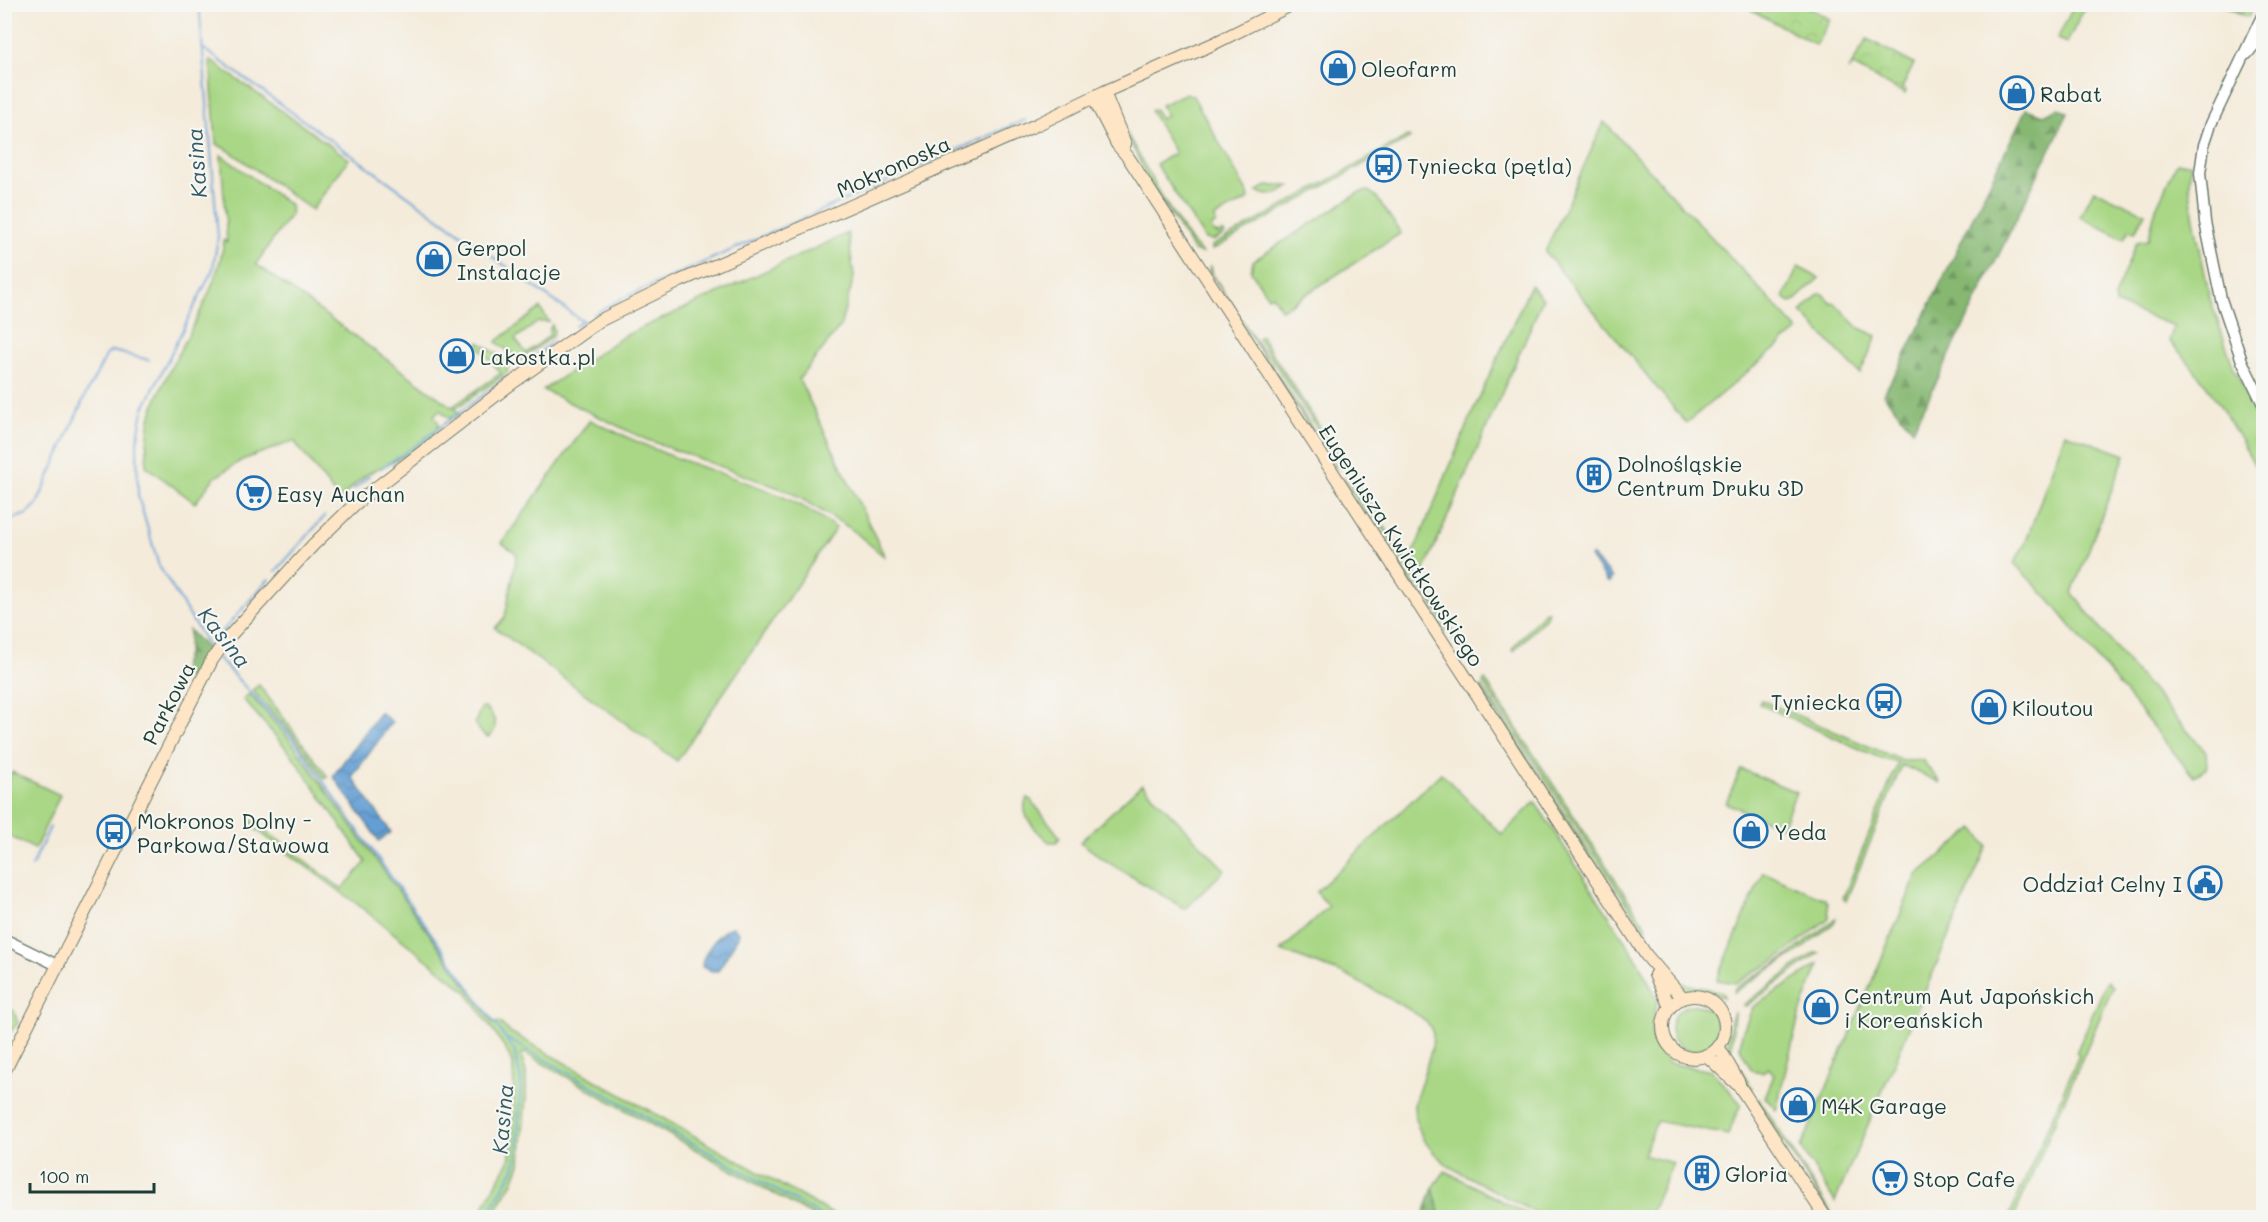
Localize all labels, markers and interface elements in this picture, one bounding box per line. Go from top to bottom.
shop icon: Oleofarm [1320,50,1356,86]
place label: Oleofarm [1361,55,1457,82]
shop icon: Rabat [1999,75,2035,111]
place label: Rabat [2040,80,2102,107]
water label: Kasina [179,127,213,199]
street label: Mokronoska [832,129,954,203]
bus stop icon: Tyniecka (pętla) [1366,147,1402,183]
place label: Tyniecka (pętla) [1407,152,1572,179]
place label: Gerpol Instalacje [457,234,561,285]
shop icon: Gerpol Instalacje [416,241,452,277]
shop icon: Lakostka.pl [439,338,475,374]
place label: Lakostka.pl [480,343,596,370]
street label: Eugeniusza Kwiatkowskiego [1314,419,1490,671]
place label: Dolnośląskie Centrum Druku 3D [1617,450,1804,501]
building icon: Dolnośląskie Centrum Druku 3D [1576,457,1612,493]
supermarket icon: Easy Auchan [236,475,272,511]
place label: Easy Auchan [277,480,405,507]
water label: Kasina [192,600,258,674]
street label: Parkowa [136,657,200,749]
bus stop icon: Tyniecka [1866,683,1902,719]
place label: Tyniecka [1771,688,1861,715]
shop icon: Kiloutou [1971,689,2007,725]
place label: Kiloutou [2012,694,2094,721]
place label: Mokronos Dolny - Parkowa/Stawowa [137,807,330,858]
shop icon: Yeda [1733,813,1769,849]
bus stop icon: Mokronos Dolny - Parkowa/Stawowa [96,814,132,850]
place label: Yeda [1774,818,1827,845]
public building icon: Oddział Celny I [2187,865,2223,901]
place label: Oddział Celny I [2023,870,2182,897]
place label: Centrum Aut Japońskich i Koreańskich [1844,982,2094,1033]
shop icon: Centrum Aut Japońskich i Koreańskich [1803,989,1839,1025]
water label: Kasina [484,1083,520,1155]
shop icon: M4K Garage [1780,1087,1816,1123]
place label: M4K Garage [1821,1092,1947,1119]
building icon: Gloria [1684,1155,1720,1191]
scale bar [30,1156,154,1194]
place label: Gloria [1725,1160,1788,1187]
supermarket icon: Stop Cafe [1872,1160,1908,1196]
text: 100 m [39,1164,89,1188]
place label: Stop Cafe [1913,1165,2015,1192]

